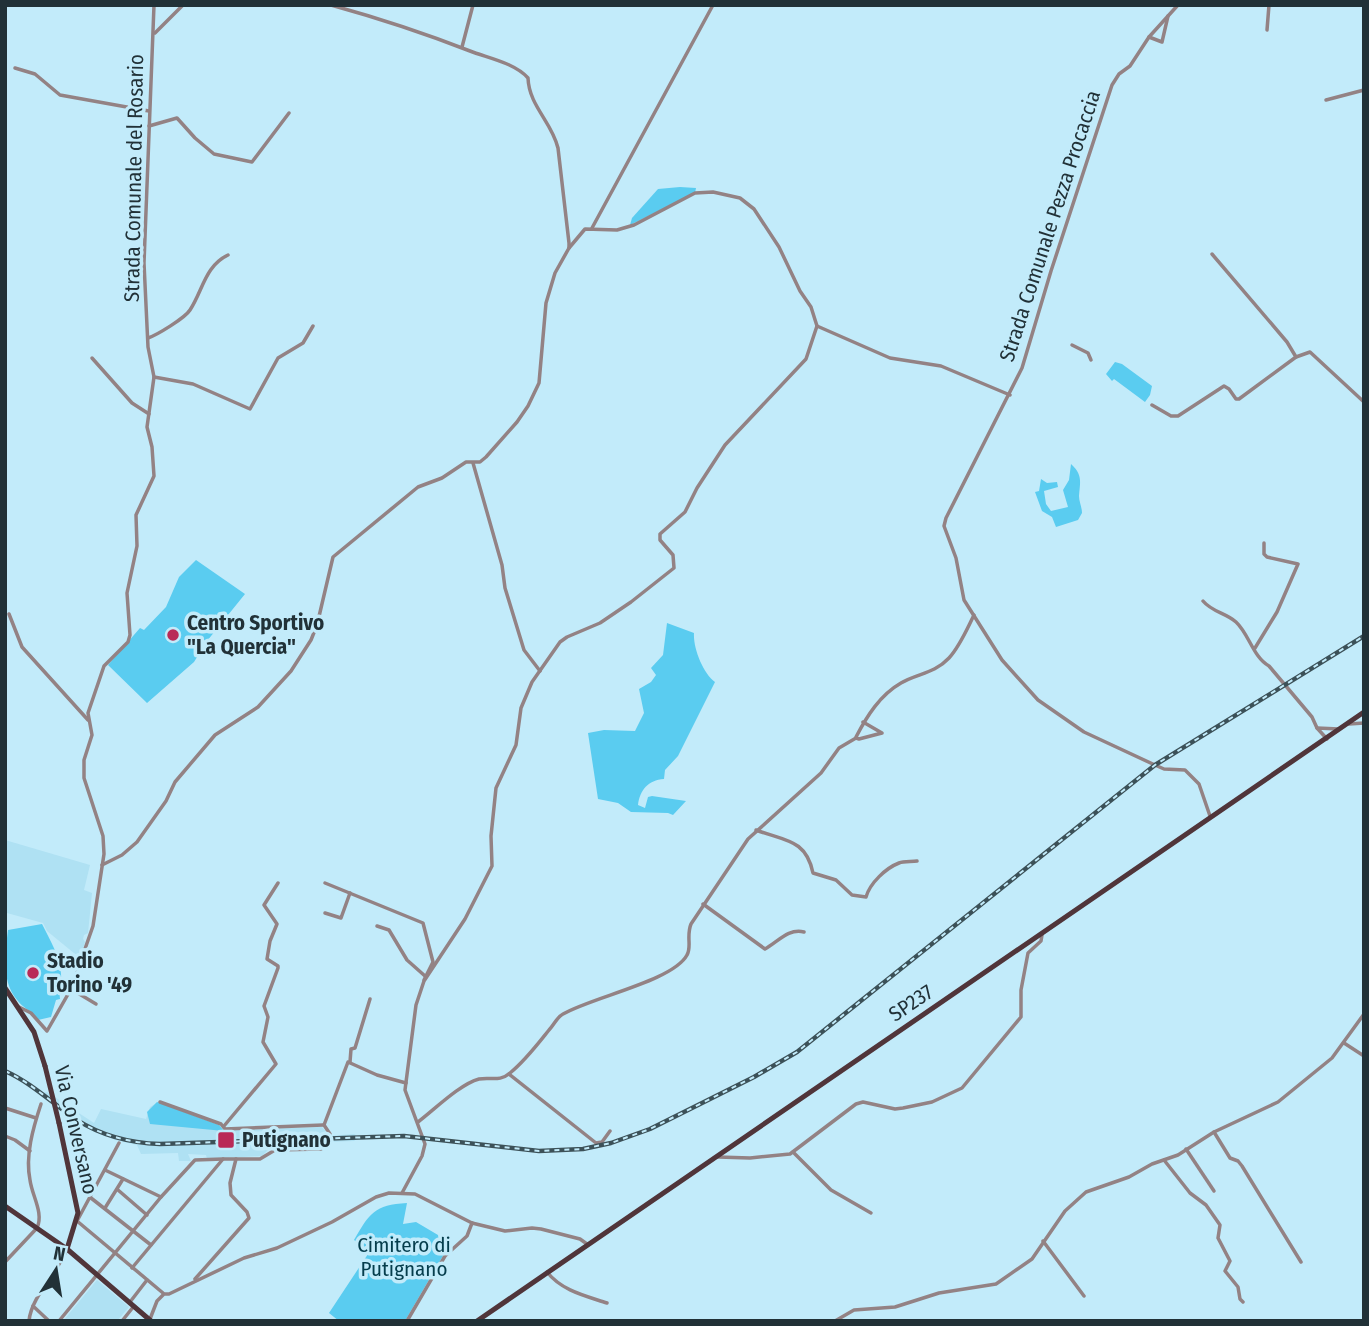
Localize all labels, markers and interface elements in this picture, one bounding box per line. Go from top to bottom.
street label: Strada Comunale del Rosario [119,54,149,302]
street label: Strada Comunale Pezza Procaccia [994,87,1106,365]
place label: Centro Sportivo "La Quercia" [187,610,324,660]
marker: Centro Sportivo "La Quercia" [165,627,181,643]
place label: Stadio Torino '49 [47,948,132,998]
marker: Stadio Torino '49 [25,965,41,981]
street label: SP237 [884,979,938,1027]
street label: Via Conversano [49,1063,103,1197]
place label: Putignano [242,1127,331,1153]
marker: Putignano [216,1130,236,1150]
park label: Cimitero di Putignano [357,1232,451,1282]
north arrow [21,1235,91,1305]
text: N [51,1241,67,1266]

